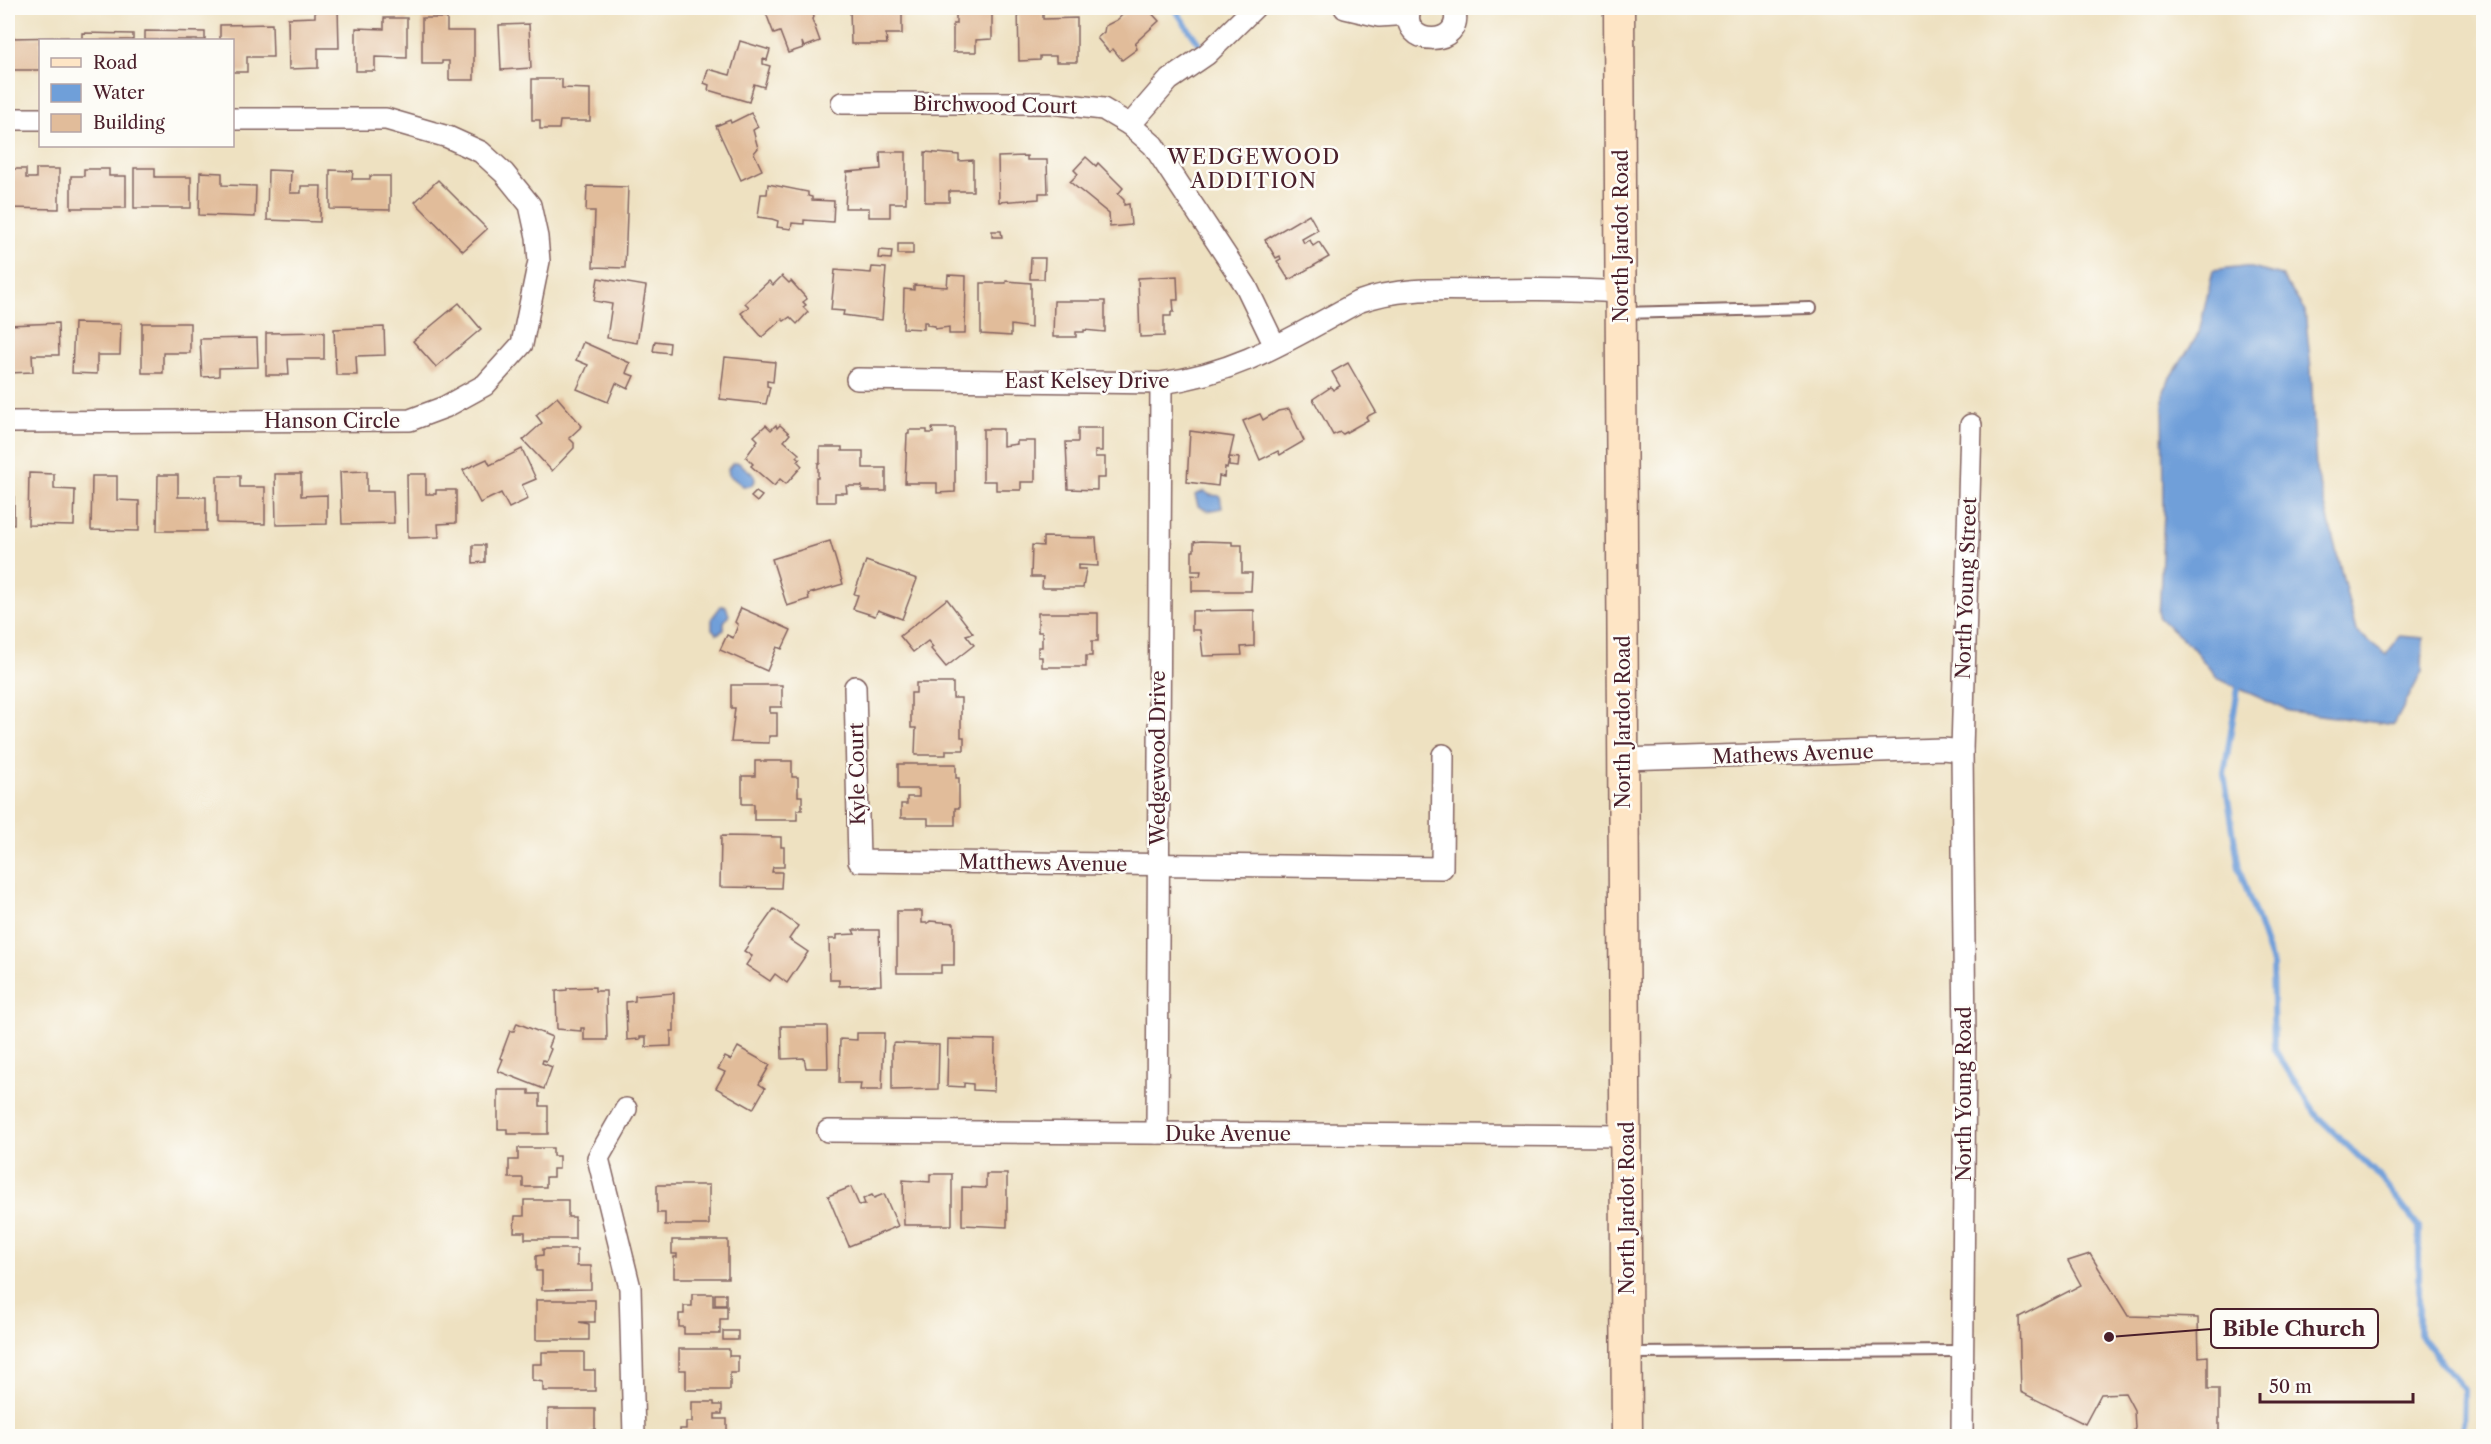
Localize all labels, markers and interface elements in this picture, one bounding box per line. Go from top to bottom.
legend [39,39,234,147]
text: Road [93,52,138,74]
text: Water [92,82,145,104]
street label: Birchwood Court [913,92,1077,118]
text: Building [93,112,165,134]
district label: WEDGEWOOD ADDITION [1166,144,1341,193]
street label: North Jardot Road [1609,149,1633,323]
street label: East Kelsey Drive [1005,369,1169,393]
street label: Hanson Circle [264,409,400,433]
street label: North Young Street [1951,496,1981,680]
street label: North Jardot Road [1611,635,1635,809]
street label: Wedgewood Drive [1146,671,1170,846]
street label: Kyle Court [844,722,870,826]
street label: Mathews Avenue [1712,739,1874,769]
street label: Matthews Avenue [958,850,1128,876]
street label: North Young Road [1952,1006,1976,1182]
street label: North Jardot Road [1615,1121,1639,1295]
street label: Duke Avenue [1165,1122,1291,1146]
callout: Bible Church [2211,1309,2378,1348]
text: Bible Church [2222,1316,2366,1341]
scale bar [2260,1366,2413,1404]
text: 50 m [2269,1376,2312,1398]

